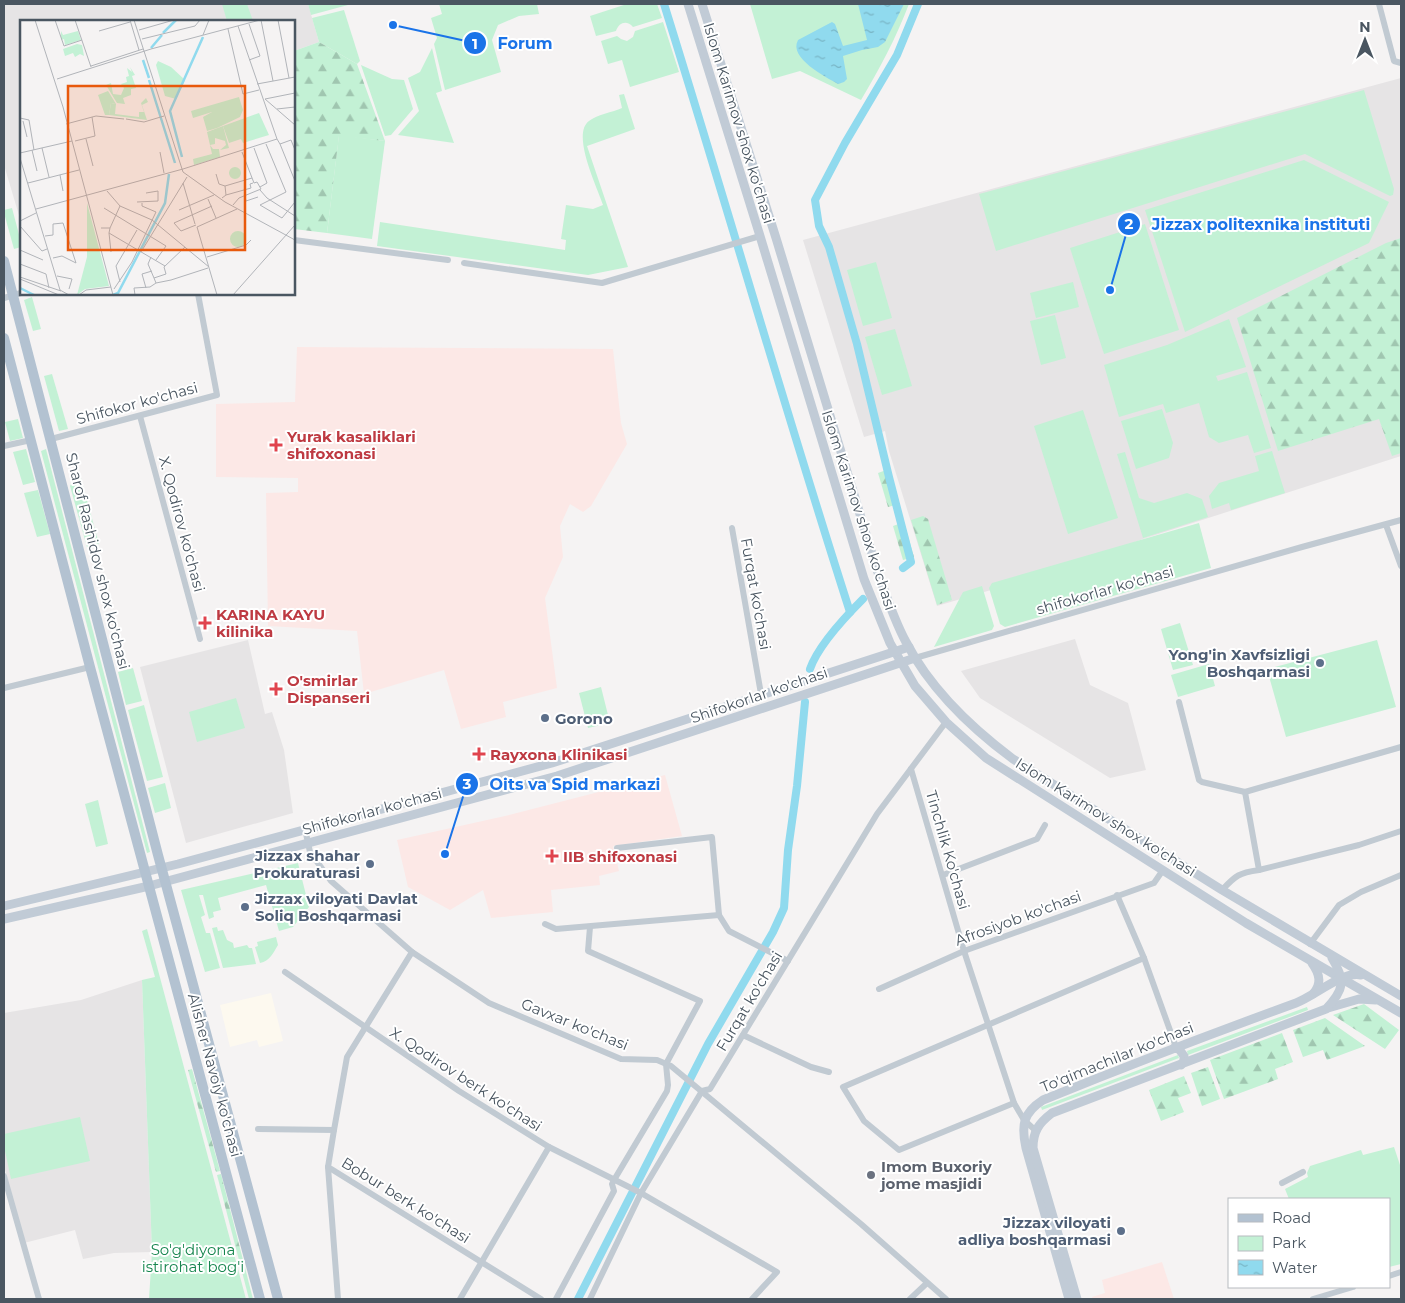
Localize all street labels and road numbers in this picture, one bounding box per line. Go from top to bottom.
street label: Islom Karimov shox ko'chasi [699,20,779,226]
street label: Shifokor ko'chasi [74,378,200,428]
street label: Islom Karimov shox ko'chasi [818,407,900,613]
street label: Sharof Rashidov shox ko'chasi [62,451,134,671]
street label: X. Qodirov ko'chasi [155,454,209,594]
street label: Furqat ko'chasi [737,536,775,652]
street label: shifokorlar ko'chasi [1034,561,1176,619]
street label: Shifokorlar ko'chasi [688,663,830,727]
street label: Islom Karimov shox ko'chasi [1012,753,1200,881]
street label: Shifokorlar ko'chasi [300,783,444,839]
street label: Tinchlik Ko'chasi [922,788,974,912]
street label: Afrosiyob ko'chasi [952,886,1084,950]
street label: Furqat ko'chasi [712,947,786,1055]
street label: Alisher Navoiy ko'chasi [184,991,246,1159]
street label: Gavxar ko'chasi [519,994,631,1054]
street label: To'qimachilar ko'chasi [1038,1018,1196,1096]
street label: X. Qodirov berk ko'chasi [386,1023,546,1135]
street label: Bobur berk ko'chasi [338,1153,474,1247]

